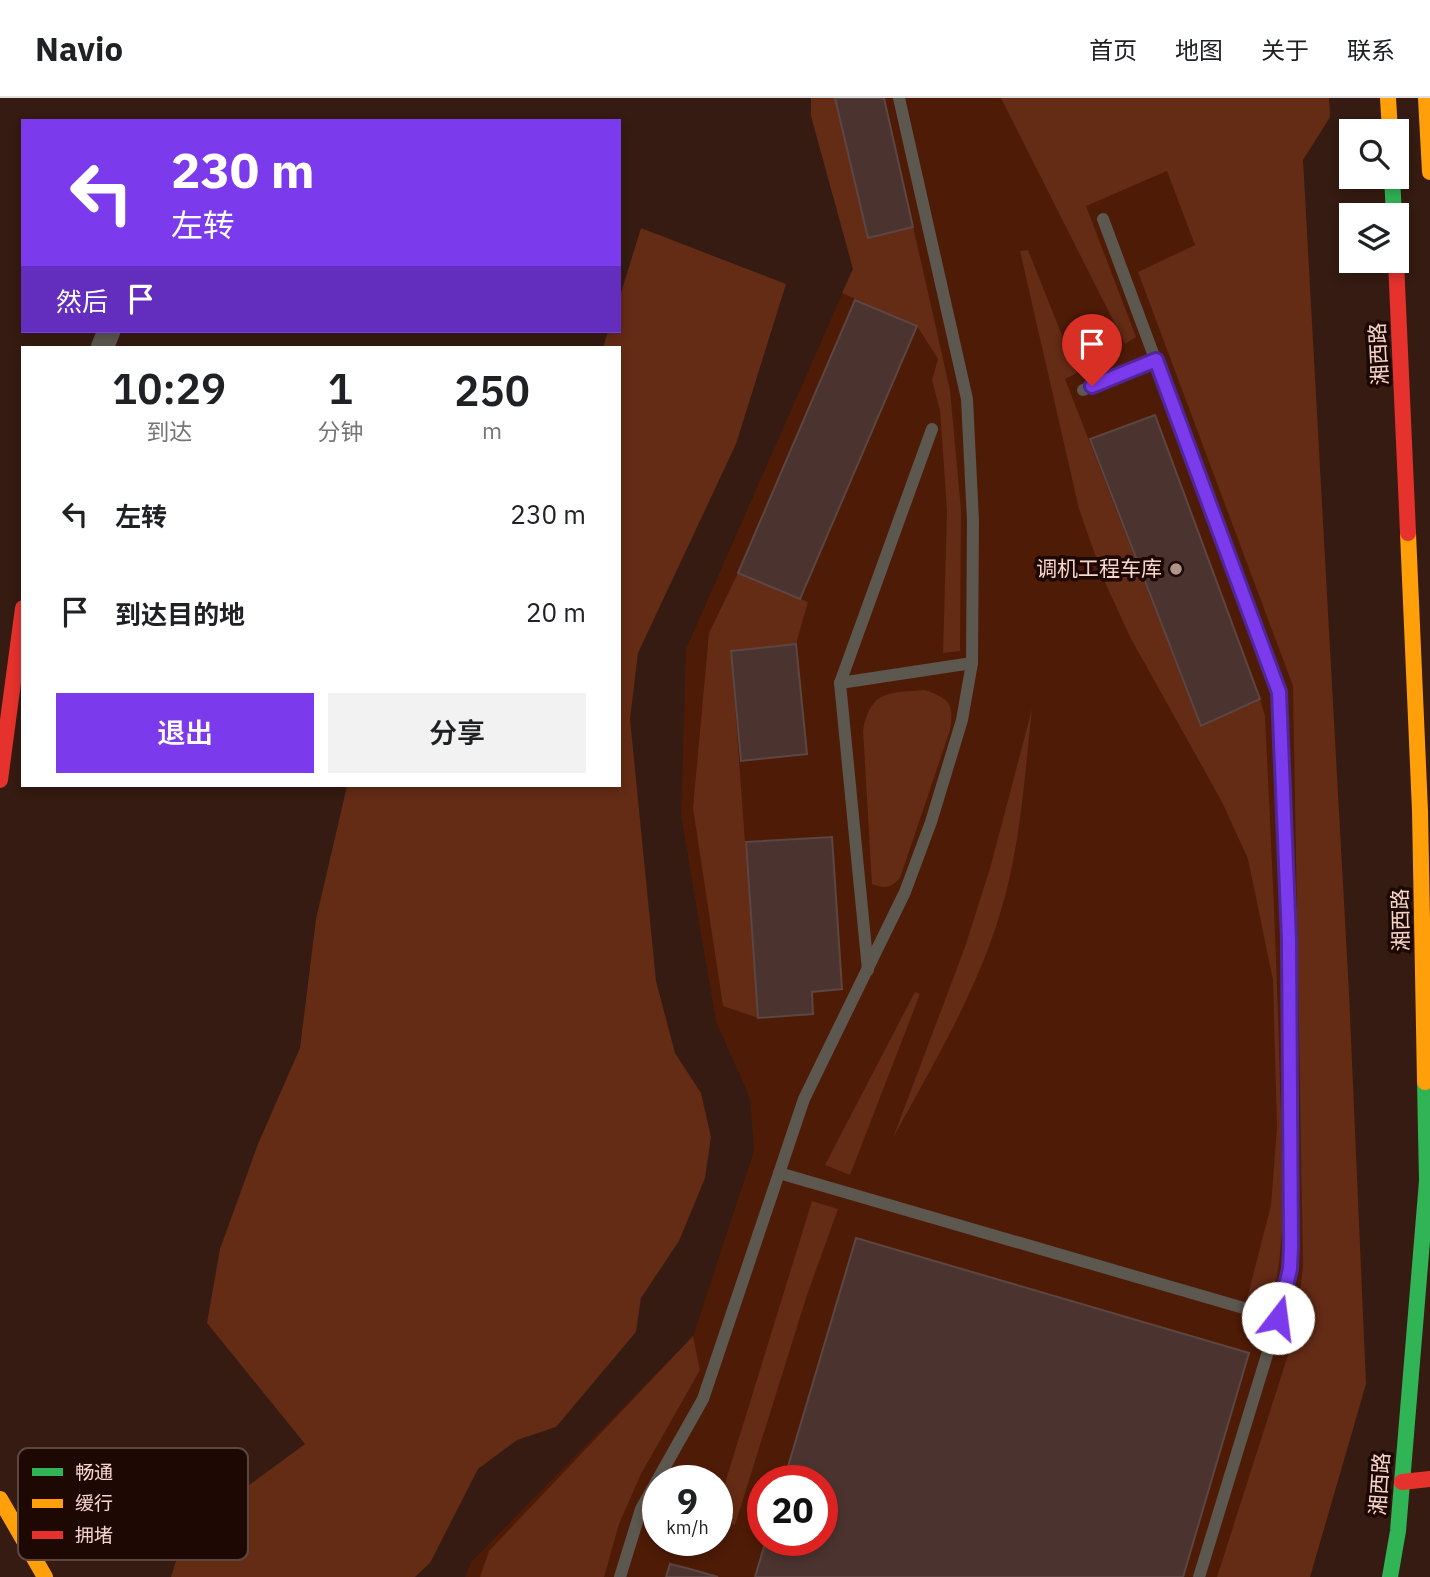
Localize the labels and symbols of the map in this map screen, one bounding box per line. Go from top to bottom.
pin [1062,314,1122,386]
street label: 湘西路 [1362,322,1394,386]
place label: 调机工程车库 [1036,554,1162,582]
marker: 调机工程车库 [1168,561,1184,577]
street label: 湘西路 [1385,888,1415,952]
position arrow [1241,1281,1315,1355]
legend [18,1448,248,1560]
street label: 湘西路 [1363,1452,1395,1516]
text: 畅通 [75,1460,113,1484]
speed limit sign: 20 [747,1465,838,1556]
text: 缓行 [75,1491,113,1515]
text: 拥堵 [75,1523,113,1547]

